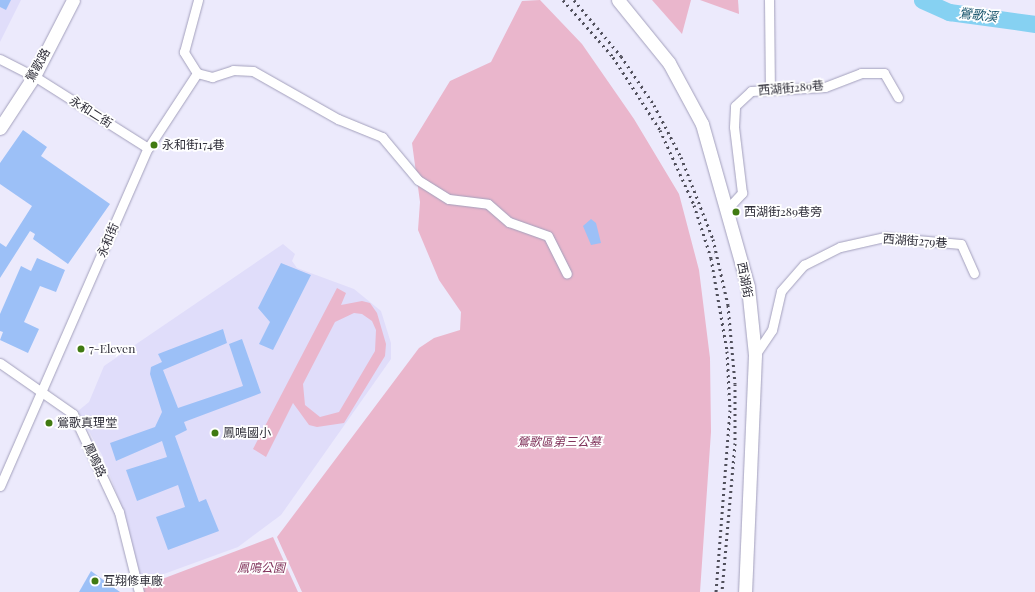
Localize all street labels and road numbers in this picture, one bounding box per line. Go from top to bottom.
street label: 鶯歌路 [23,46,53,84]
street label: 西湖街289巷 [757,78,825,98]
street label: 永和二街 [67,93,115,131]
street label: 永和街 [94,221,122,259]
street label: 西湖街279巷 [882,232,948,250]
street label: 西湖街 [734,261,756,299]
street label: 鳳鳴路 [81,441,109,479]

